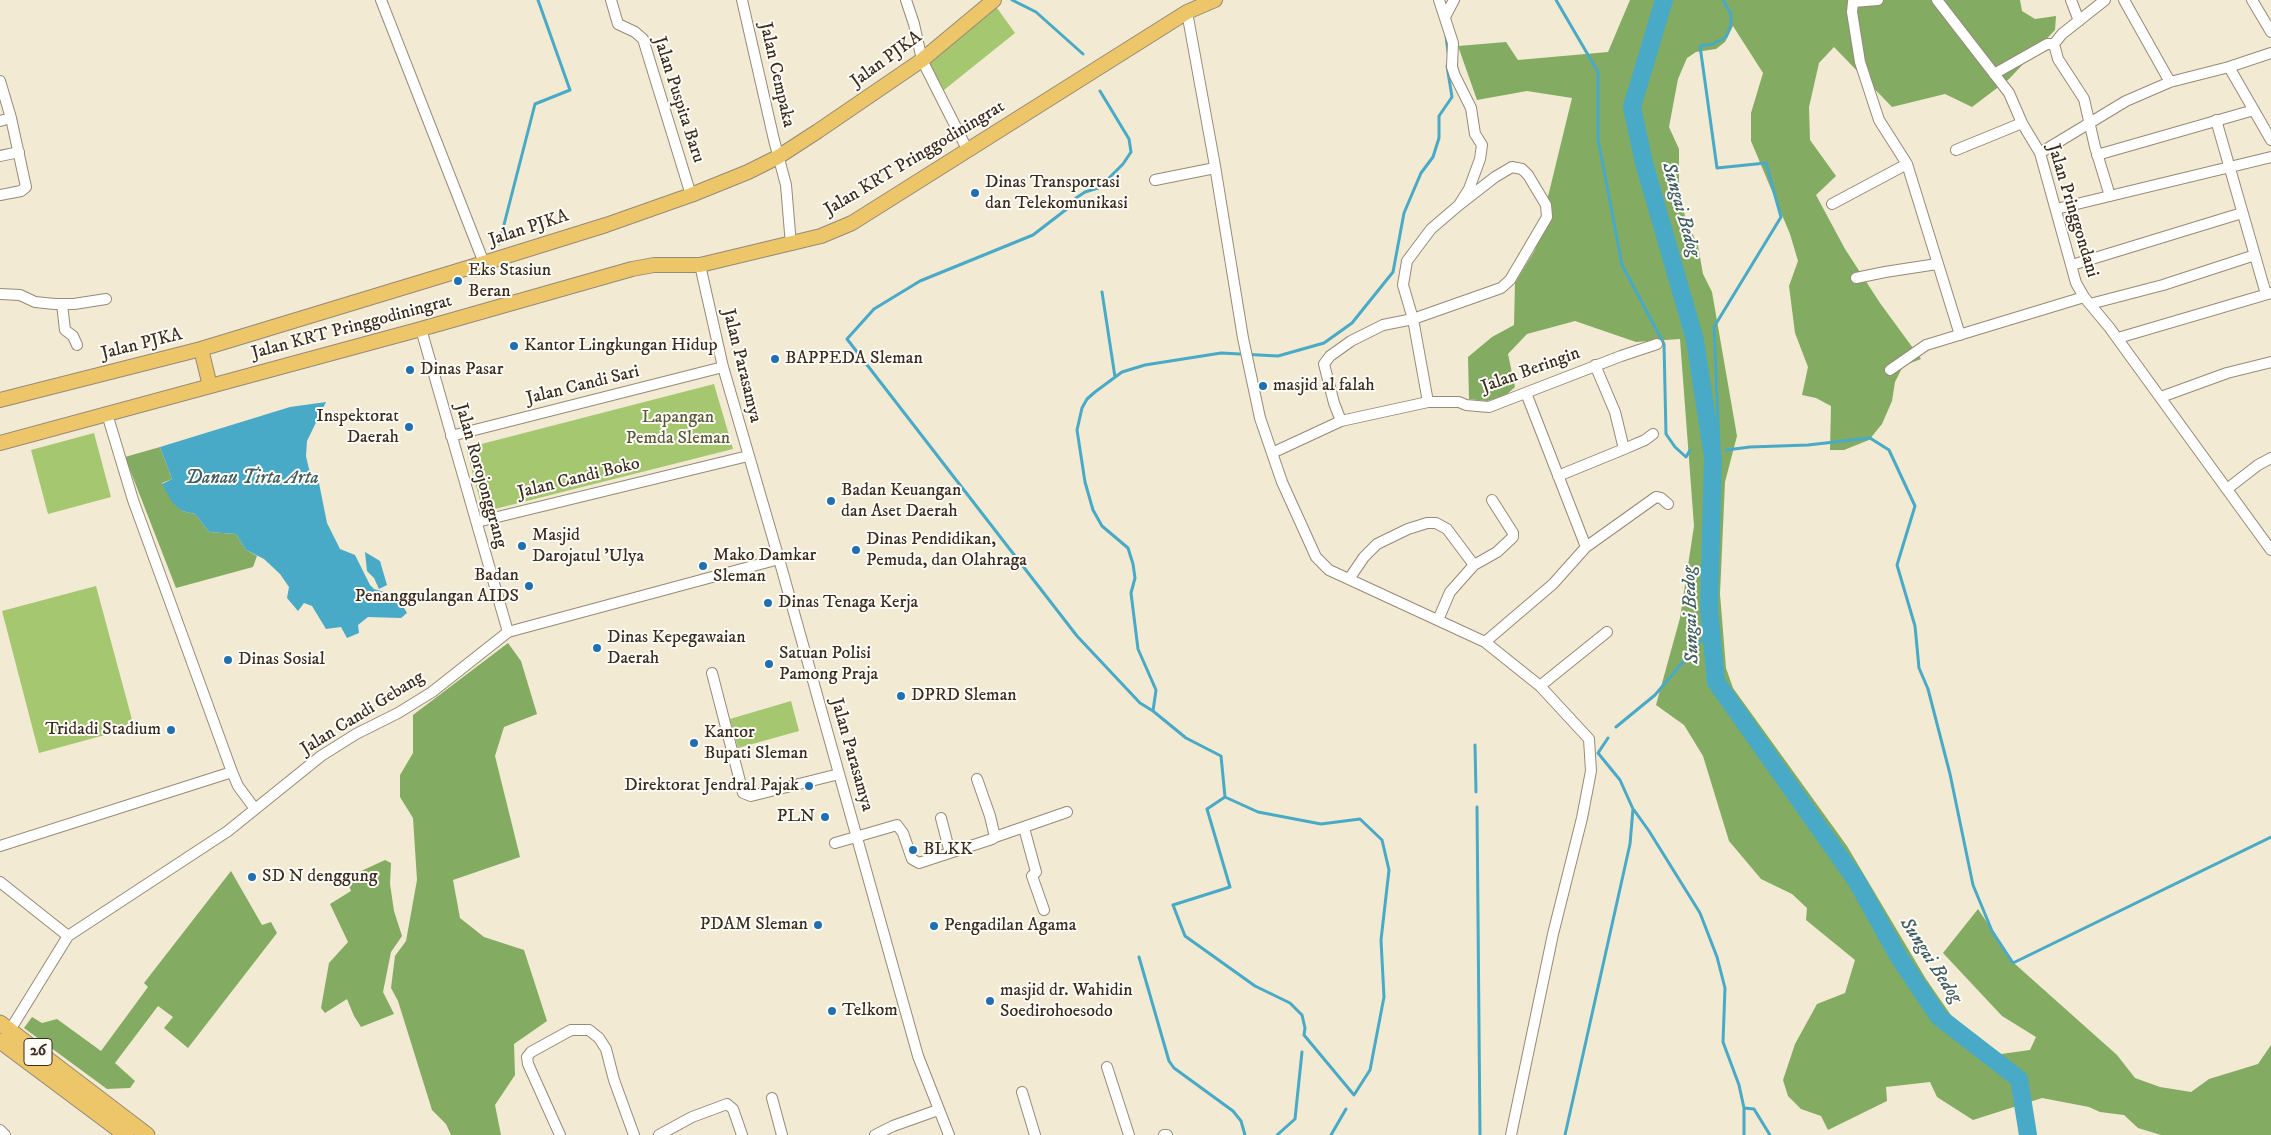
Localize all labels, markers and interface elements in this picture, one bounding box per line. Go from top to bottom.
street label: Jalan Cempaka [753,20,799,130]
street label: Jalan PJKA [847,27,927,93]
street label: Jalan Puspita Baru [647,34,709,166]
street label: Jalan KRT Pringgodiningrat [821,97,1009,221]
street label: Jalan Pringgondani [2041,142,2103,280]
water label: Sungai Bedog [1656,160,1704,260]
place label: Dinas Transportasi dan Telekomunikasi [985,172,1128,214]
marker: Dinas Transportasi dan Telekomunikasi [969,187,981,199]
street label: Jalan PJKA [486,206,572,252]
place label: Eks Stasiun Beran [468,260,551,302]
marker: Eks Stasiun Beran [452,275,464,287]
street label: Jalan KRT Pringgodiningrat [250,291,454,365]
street label: Jalan Parasamya [716,307,766,425]
street label: Jalan PJKA [99,325,185,365]
place label: Kantor Lingkungan Hidup [524,335,717,357]
marker: Kantor Lingkungan Hidup [508,340,520,352]
street label: Jalan Beringin [1479,343,1583,399]
place label: BAPPEDA Sleman [785,348,923,370]
marker: BAPPEDA Sleman [769,353,781,365]
place label: Dinas Pasar [420,359,503,381]
street label: Jalan Candi Sari [524,362,642,410]
marker: Dinas Pasar [404,364,416,376]
place label: masjid al falah [1273,375,1375,397]
marker: masjid al falah [1257,380,1269,392]
street label: Jalan Rorojonggrang [449,401,511,551]
place label: Inspektorat Daerah [316,406,399,448]
park label: Lapangan Pemda Sleman [626,407,730,449]
marker: Inspektorat Daerah [403,421,415,433]
street label: Jalan Candi Boko [516,453,642,505]
water label: Danau Tirta Arta [185,468,319,490]
place label: Badan Keuangan dan Aset Daerah [841,480,961,522]
marker: Badan Keuangan dan Aset Daerah [825,495,837,507]
place label: Masjid Darojatul 'Ulya [532,525,644,568]
place label: Dinas Pendidikan, Pemuda, dan Olahraga [866,529,1027,572]
marker: Masjid Darojatul 'Ulya [516,540,528,552]
marker: Dinas Pendidikan, Pemuda, dan Olahraga [850,544,862,556]
place label: Mako Damkar Sleman [713,545,816,588]
marker: Mako Damkar Sleman [697,560,709,572]
place label: Badan Penanggulangan AIDS [355,565,519,608]
water label: Sungai Bedog [1679,566,1705,664]
marker: Badan Penanggulangan AIDS [523,580,535,592]
place label: Dinas Tenaga Kerja [778,592,918,614]
marker: Dinas Tenaga Kerja [762,597,774,609]
place label: Dinas Kepegawaian Daerah [607,627,746,670]
marker: Dinas Kepegawaian Daerah [591,642,603,654]
place label: Satuan Polisi Pamong Praja [779,643,878,686]
place label: Dinas Sosial [238,649,325,671]
marker: Dinas Sosial [222,654,234,666]
marker: Satuan Polisi Pamong Praja [763,658,775,670]
street label: Jalan Candi Gebang [297,667,429,761]
place label: DPRD Sleman [911,685,1017,707]
marker: DPRD Sleman [895,690,907,702]
street label: Jalan Parasamya [825,696,877,814]
place label: Tridadi Stadium [45,719,161,741]
place label: Kantor Bupati Sleman [704,722,808,764]
marker: Tridadi Stadium [165,724,177,736]
marker: Kantor Bupati Sleman [688,737,700,749]
place label: Direktorat Jendral Pajak [624,775,799,797]
marker: Direktorat Jendral Pajak [803,780,815,792]
place label: PLN [777,806,815,828]
marker: PLN [819,811,831,823]
place label: BLKK [923,839,973,861]
marker: BLKK [907,844,919,856]
place label: SD N denggung [262,866,378,888]
marker: SD N denggung [246,871,258,883]
place label: PDAM Sleman [700,914,808,936]
water label: Sungai Bedog [1894,914,1966,1008]
place label: Pengadilan Agama [944,915,1076,937]
marker: PDAM Sleman [812,919,824,931]
marker: Pengadilan Agama [928,920,940,932]
place label: masjid dr. Wahidin Soedirohoesodo [1000,980,1133,1022]
marker: masjid dr. Wahidin Soedirohoesodo [984,995,996,1007]
place label: Telkom [842,1000,898,1022]
marker: Telkom [826,1005,838,1017]
road number: 26 [24,1038,52,1066]

